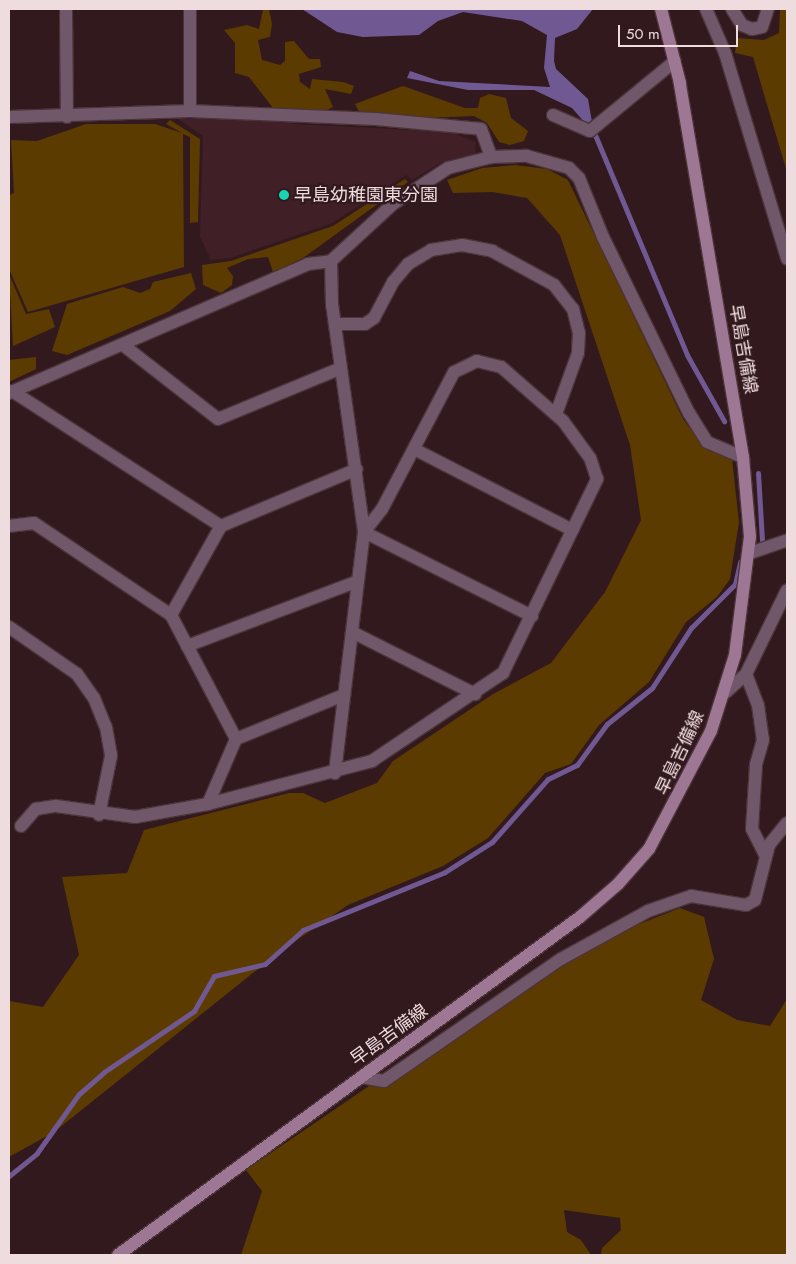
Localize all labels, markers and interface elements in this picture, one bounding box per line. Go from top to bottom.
scale bar [621,15,741,47]
text: 50 m [626,23,660,45]
place label: 早島幼稚園東分園 [294,184,438,206]
marker: 早島幼稚園東分園 [278,189,290,201]
street label: 早島吉備線 [725,303,761,395]
street label: 早島吉備線 [651,708,709,798]
street label: 早島吉備線 [346,1000,432,1070]

